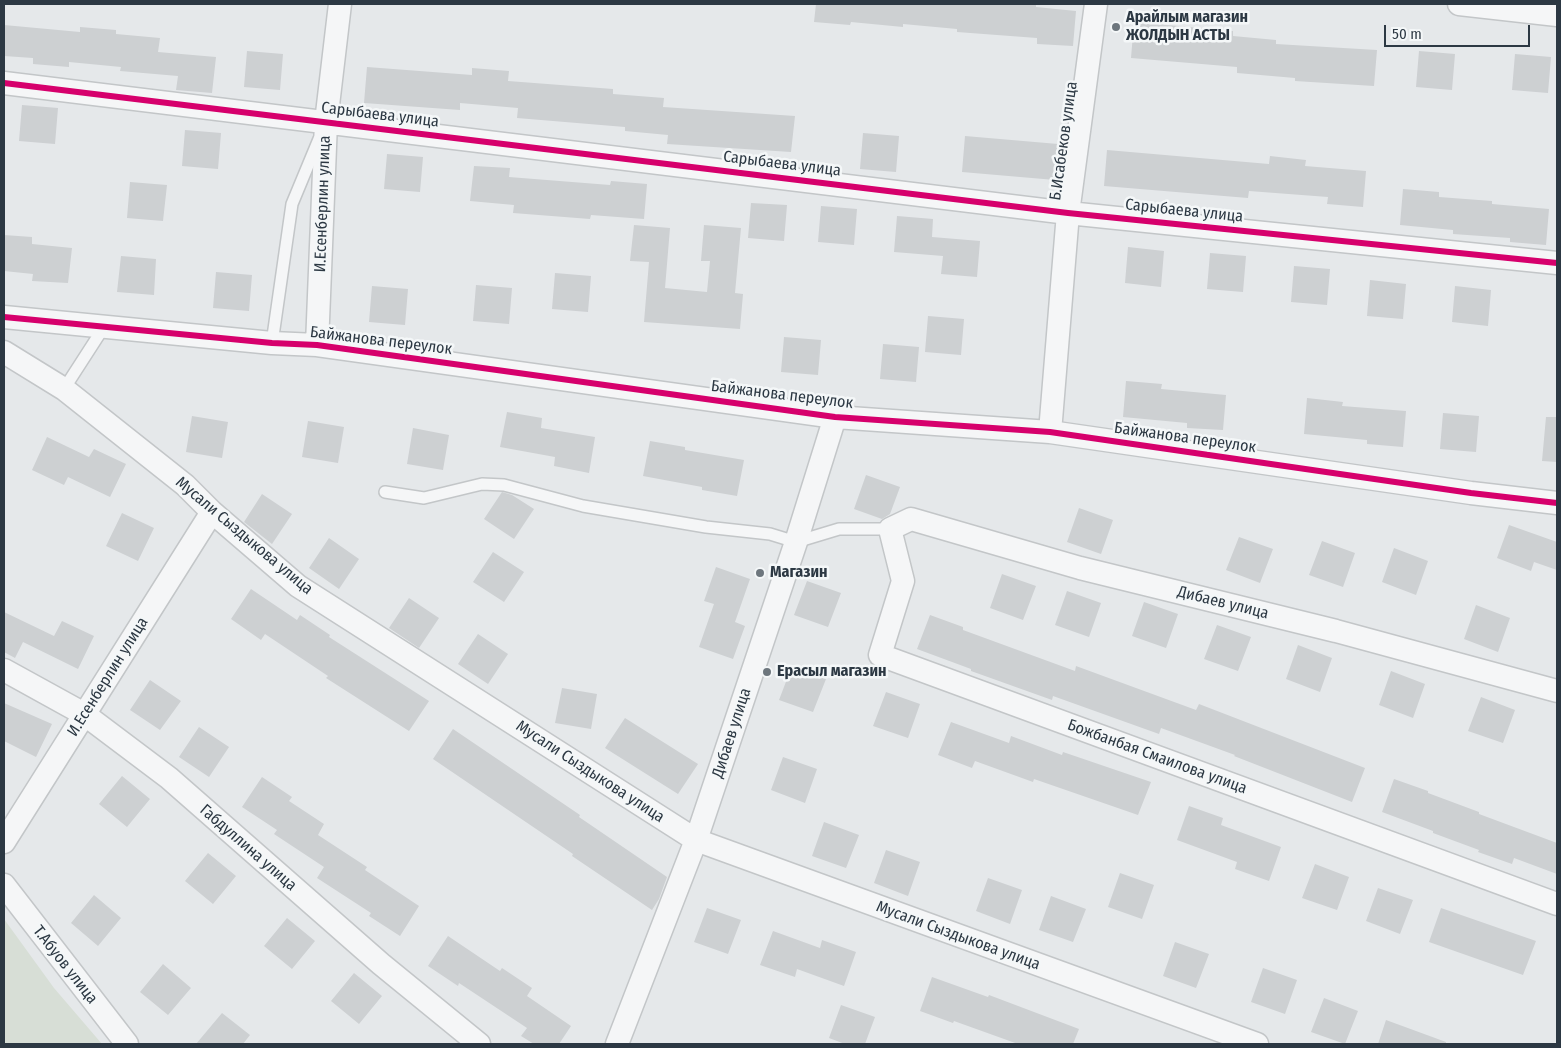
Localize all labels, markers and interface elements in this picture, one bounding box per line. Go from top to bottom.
place label: Арайлым магазин ЖОЛДЫН АСТЫ [1126,8,1248,46]
scale bar [1386,15,1532,47]
marker: Арайлым магазин ЖОЛДЫН АСТЫ [1110,21,1122,33]
text: 50 m [1392,25,1422,43]
street label: Б.Исабеков улица [1046,80,1082,202]
street label: Сарыбаева улица [320,98,440,132]
street label: И.Есенберлин улица [311,135,335,273]
street label: Сарыбаева улица [722,147,842,181]
street label: Сарыбаева улица [1124,195,1244,227]
street label: Байжанова переулок [309,323,453,359]
street label: Байжанова переулок [710,377,854,413]
street label: Байжанова переулок [1113,419,1257,457]
street label: Мусали Сыздыкова улица [172,473,316,599]
place label: Магазин [770,563,827,583]
marker: Магазин [754,567,766,579]
street label: Дибаев улица [1175,582,1271,624]
street label: И.Есенберлин улица [64,614,152,740]
place label: Ерасыл магазин [777,662,887,682]
marker: Ерасыл магазин [761,666,773,678]
street label: Дибаев улица [708,686,756,780]
street label: Божбанбая Смаилова улица [1065,716,1249,798]
street label: Мусали Сыздыкова улица [512,717,668,827]
street label: Габдуллина улица [196,801,300,895]
street label: Мусали Сыздыкова улица [873,897,1043,975]
street label: Т.Абуов улица [29,922,101,1008]

